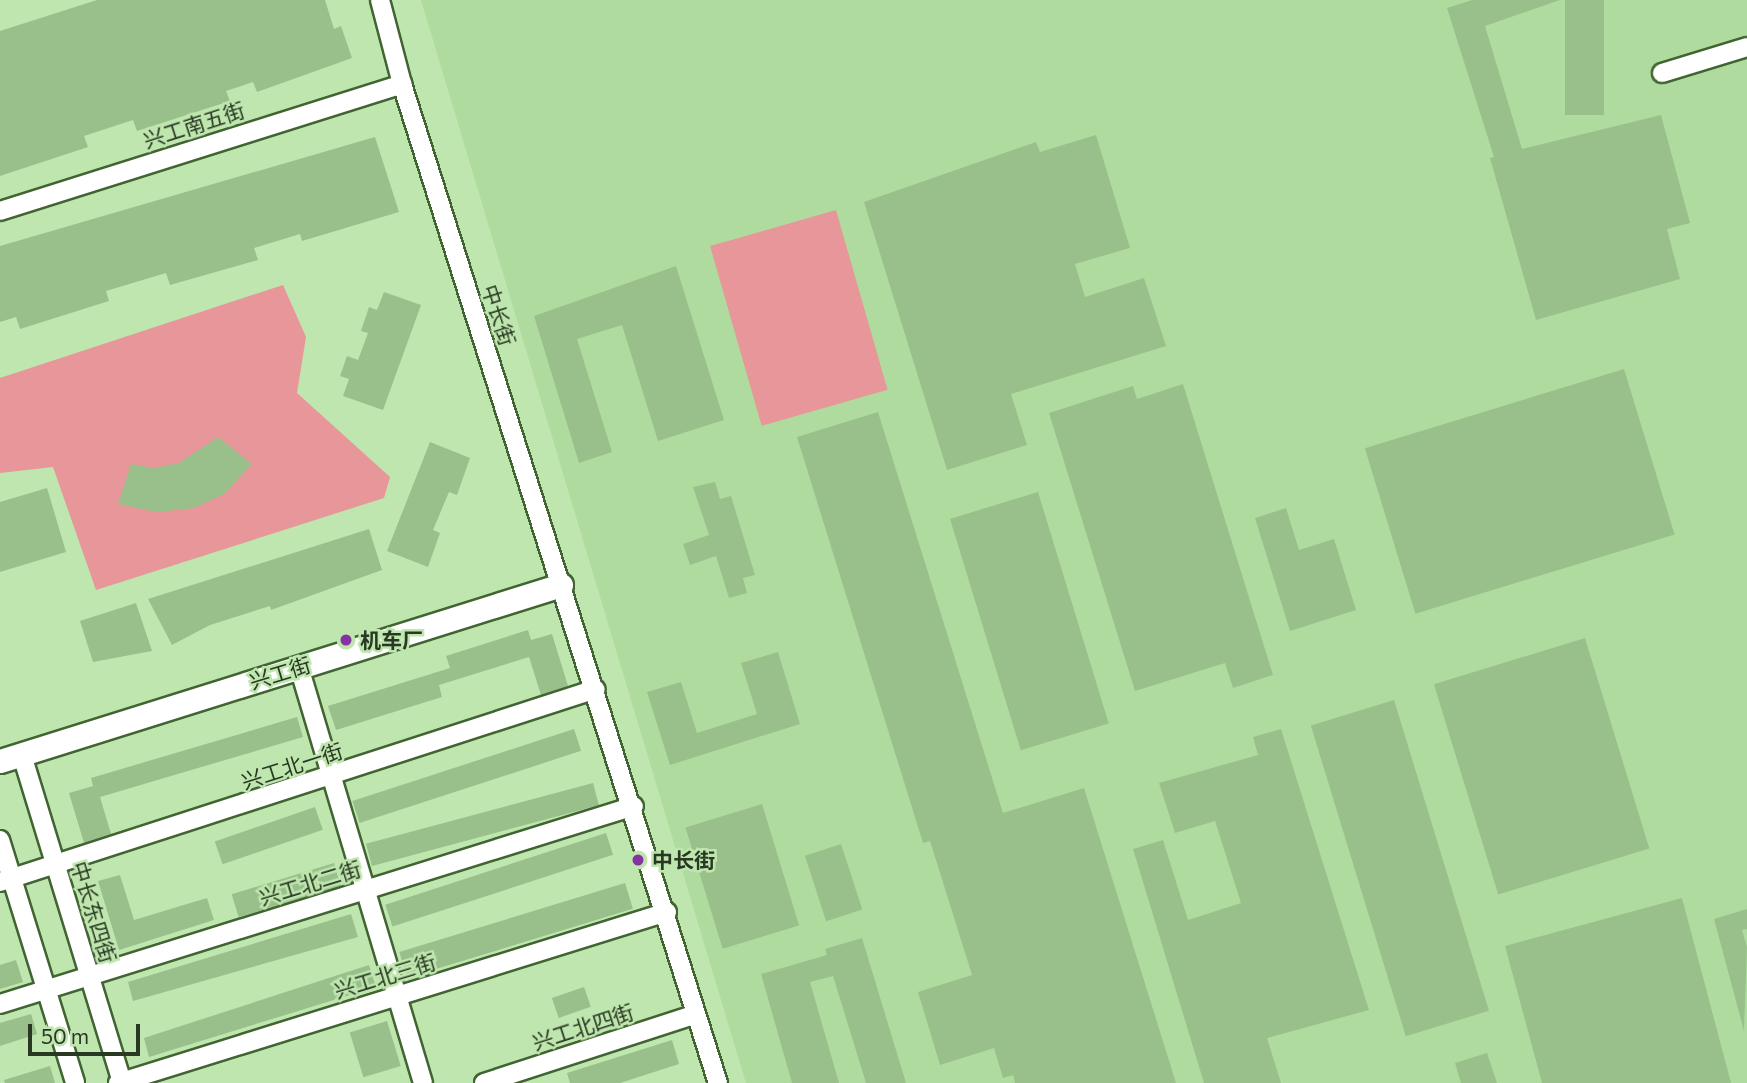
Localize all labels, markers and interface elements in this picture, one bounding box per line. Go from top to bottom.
street label: 兴工南五街 [140,97,248,153]
street label: 中长街 [477,281,521,349]
place label: 机车厂 [360,627,423,653]
marker: 机车厂 [338,632,354,648]
street label: 兴工街 [246,652,314,694]
street label: 兴工北一街 [238,738,346,794]
place label: 中长街 [652,847,715,873]
marker: 中长街 [630,852,646,868]
street label: 兴工北二街 [256,856,364,910]
street label: 中长东四街 [67,858,121,966]
street label: 兴工北三街 [331,949,439,1003]
street label: 兴工北四街 [529,999,637,1055]
scale bar [32,1010,144,1054]
text: 50 m [41,1023,89,1048]

